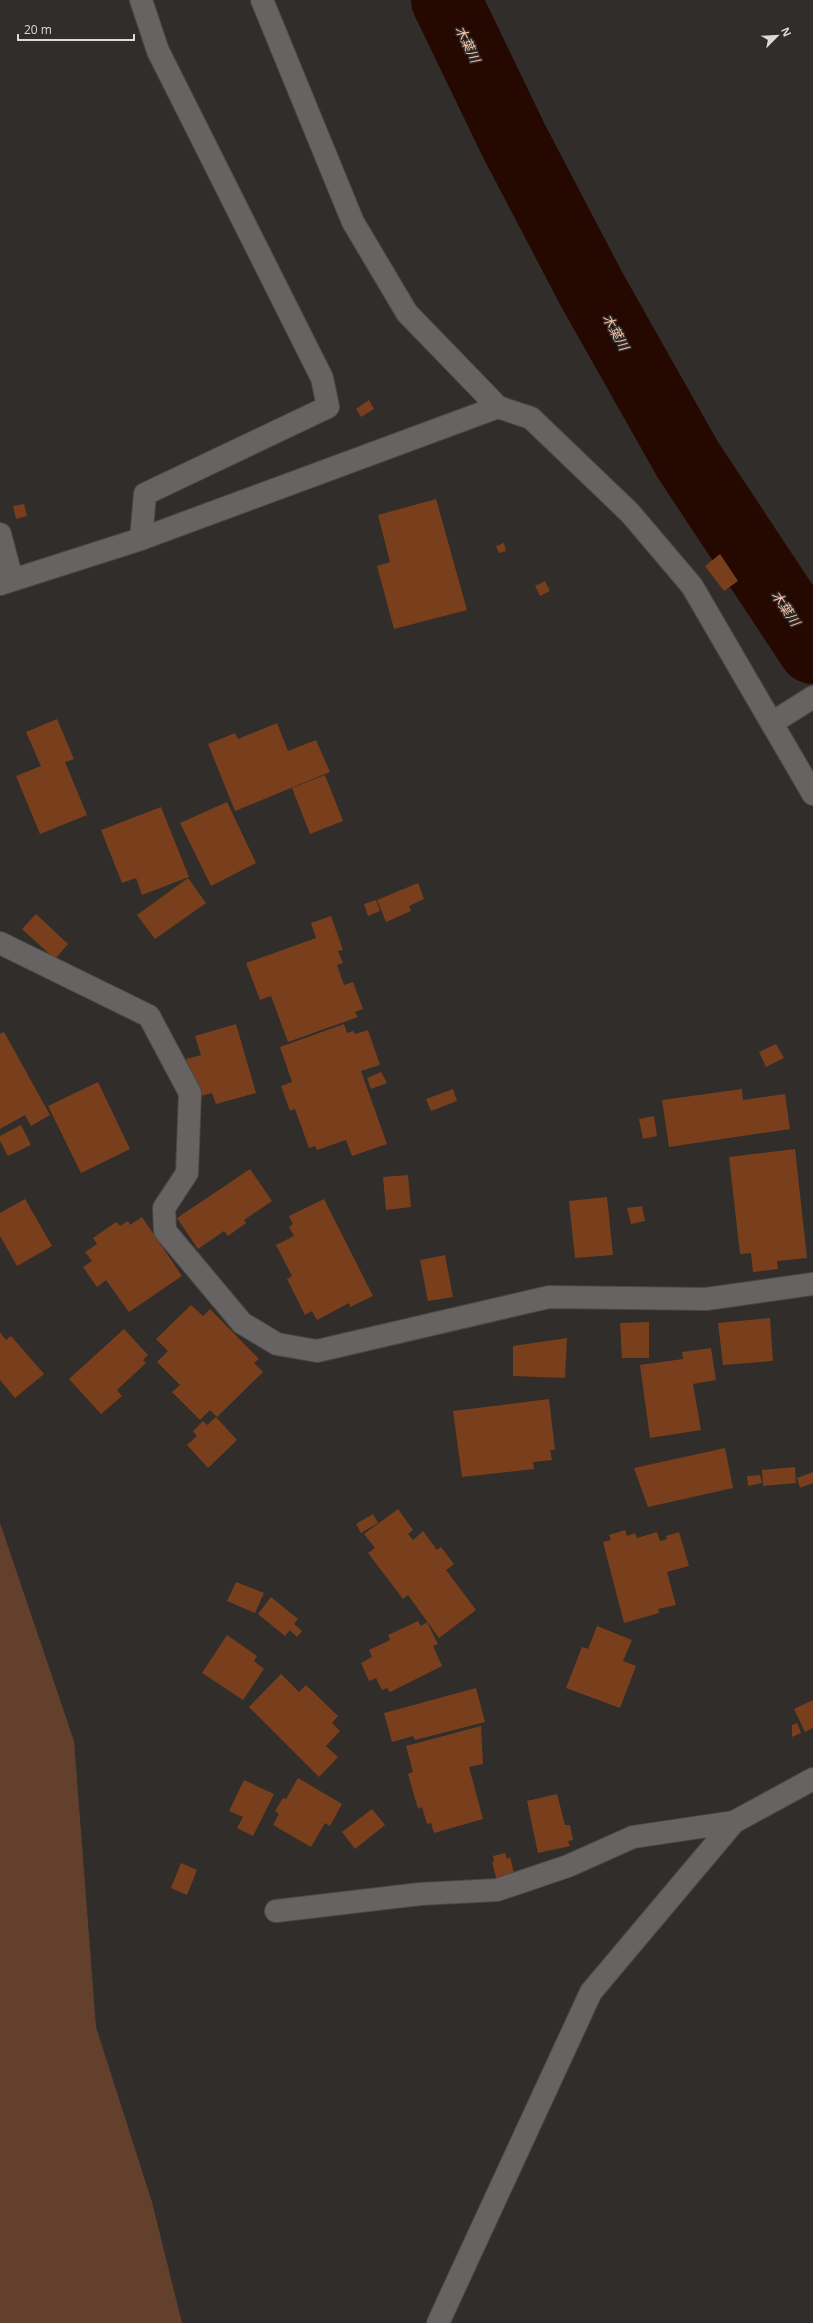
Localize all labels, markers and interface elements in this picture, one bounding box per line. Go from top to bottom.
scale bar [18,16,134,42]
north arrow [757,16,797,56]
text: 20 m [24,21,52,38]
water label: 木葉川 [451,23,486,67]
text: N [778,25,795,39]
water label: 木葉川 [599,311,634,355]
water label: 木葉川 [768,587,805,631]

